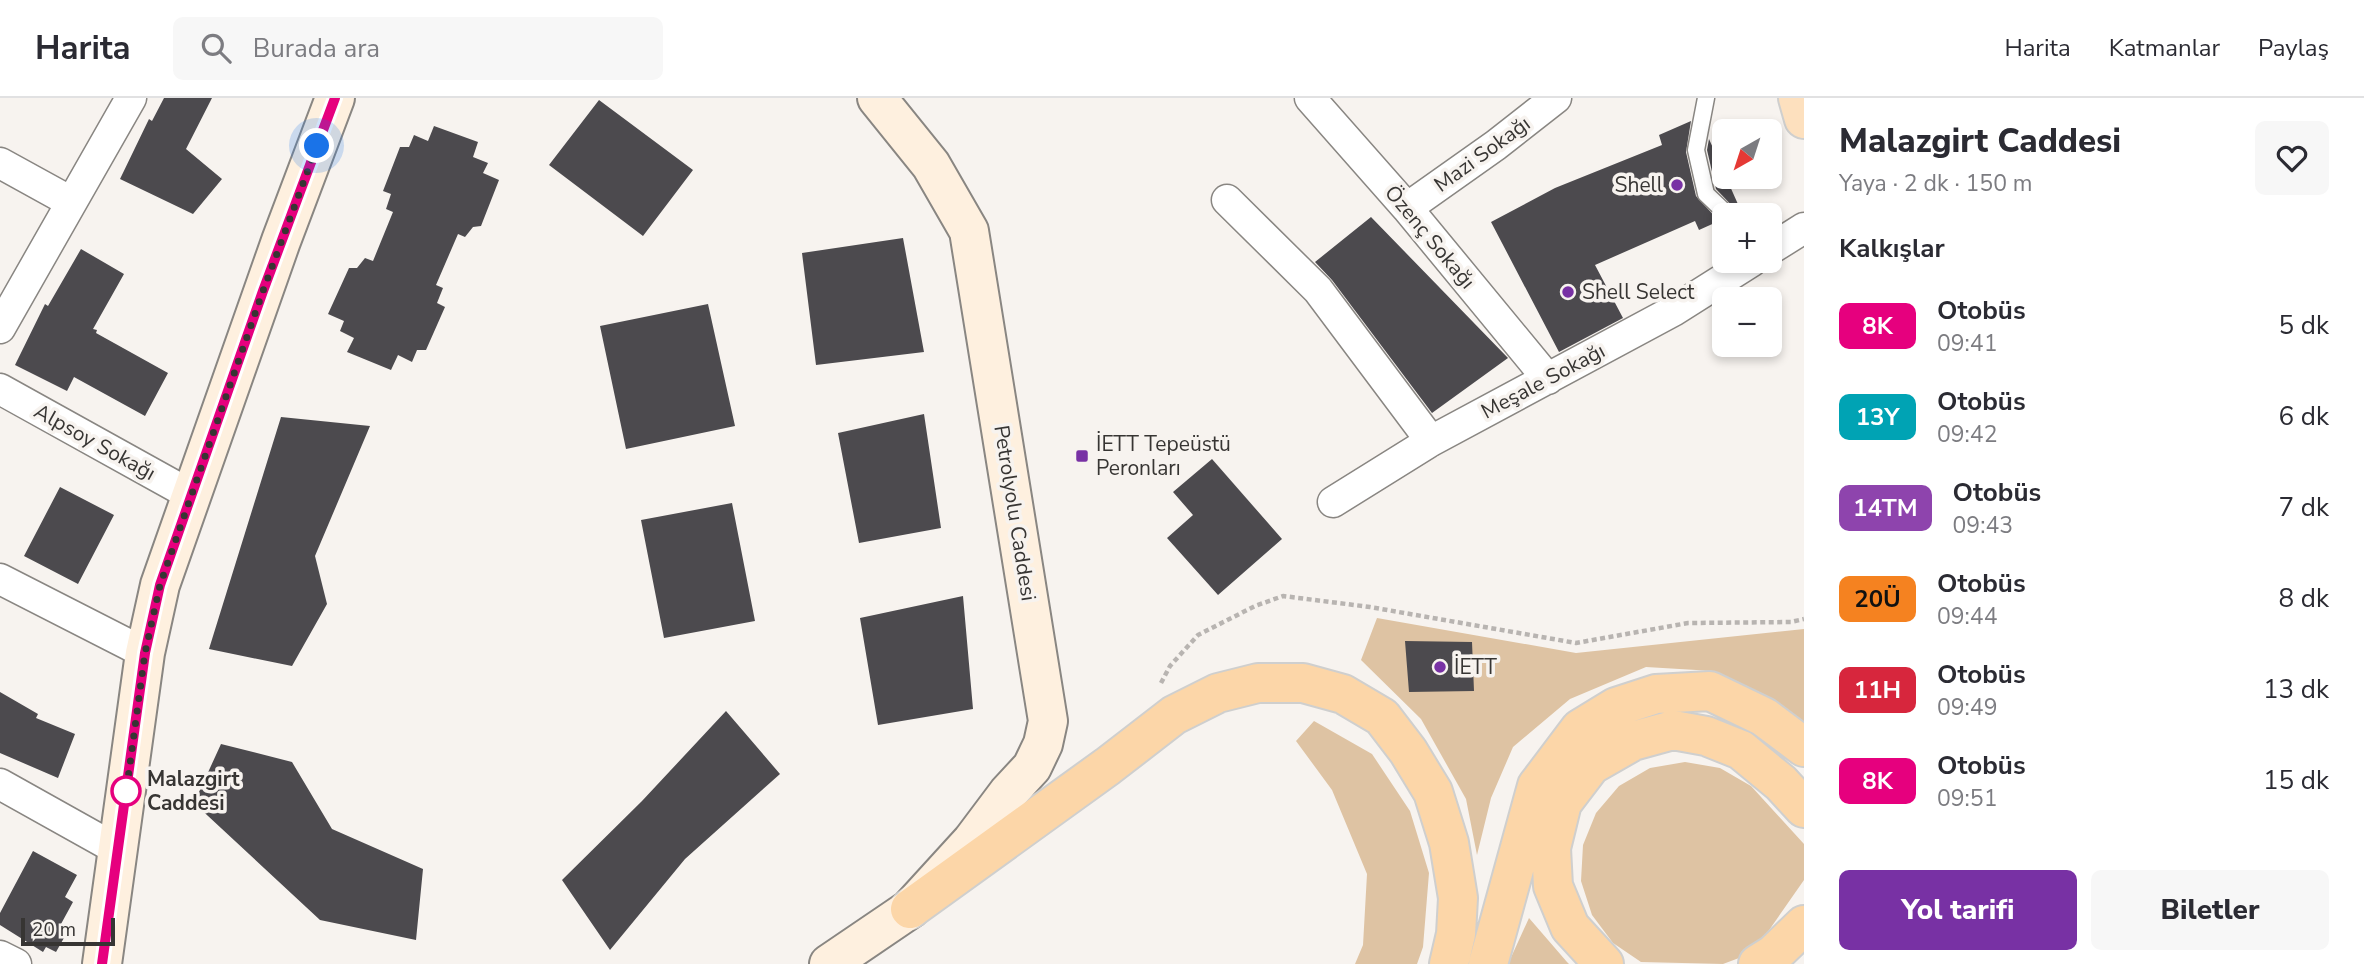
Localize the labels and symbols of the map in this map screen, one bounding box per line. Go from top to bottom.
street label: Mazi Sokağı [1428,110,1536,198]
north arrow [1712,119,1782,189]
your location [299,128,334,163]
place label: Shell [1615,171,1664,199]
marker: Shell [1669,177,1685,193]
street label: Özenç Sokağı [1378,179,1482,295]
place label: Shell Select [1582,278,1695,306]
marker: Shell Select [1560,284,1576,300]
street label: Meşale Sokağı [1476,337,1610,425]
street label: Alpsoy Sokağı [29,397,161,487]
street label: Petrolyolu Caddesi [987,423,1043,603]
place label: İETT Tepeüstü Peronları [1096,430,1231,482]
marker: İETT Tepeüstü Peronları [1074,448,1090,464]
place label: İETT [1454,653,1497,681]
marker: İETT [1432,659,1448,675]
place label: Malazgirt Caddesi [147,765,241,817]
marker: Malazgirt Caddesi [111,776,141,806]
scale bar [21,915,116,947]

